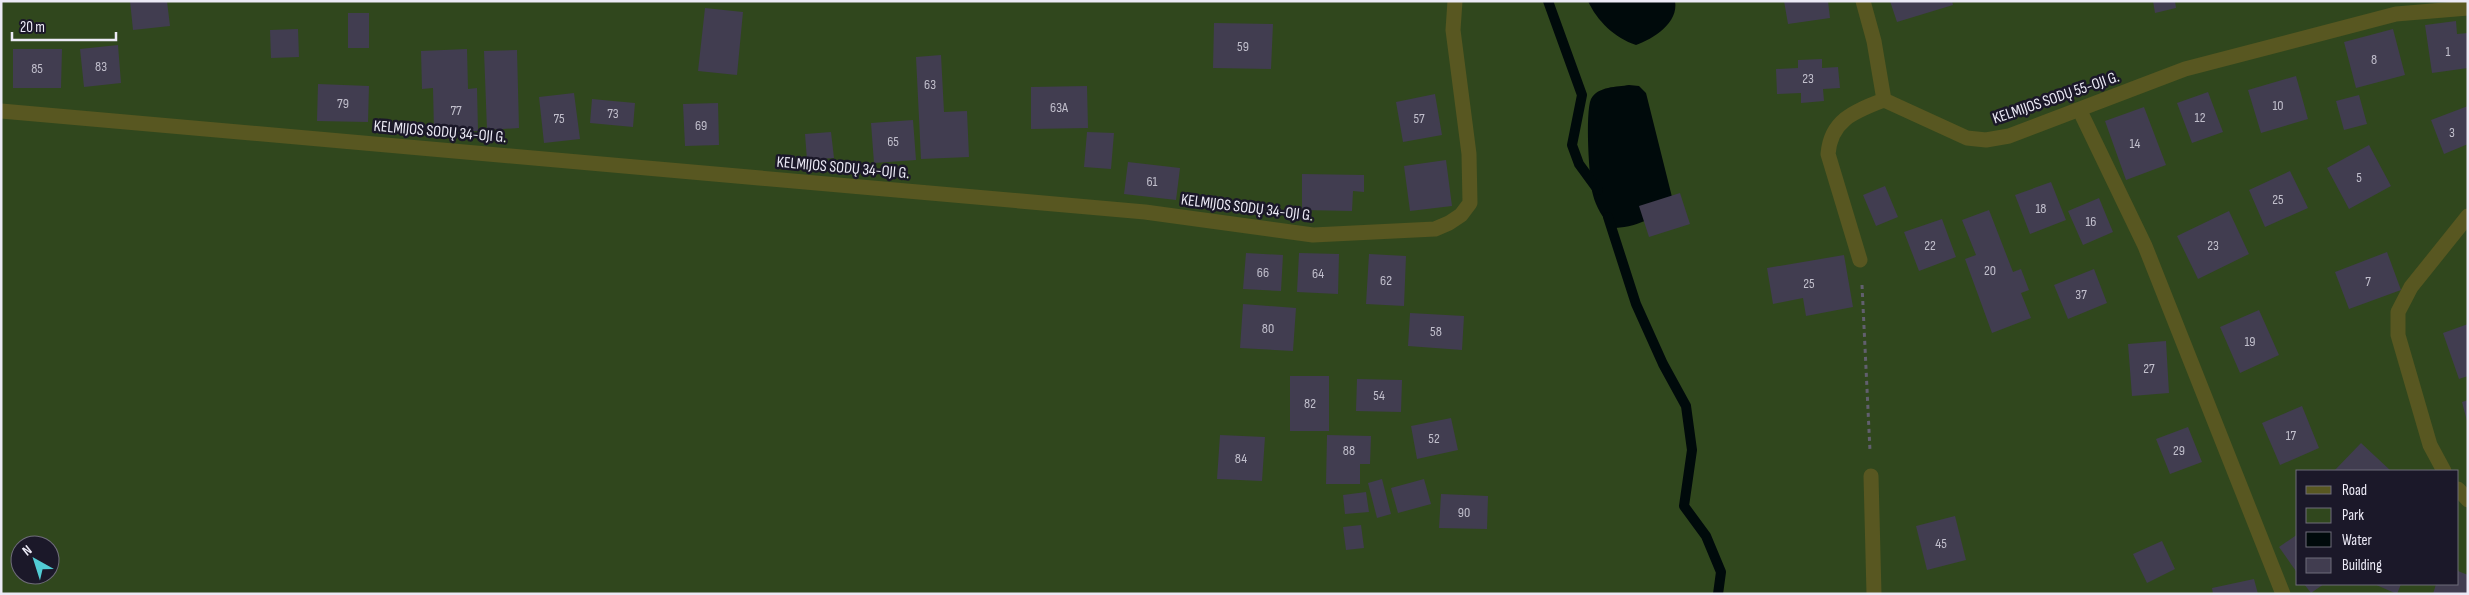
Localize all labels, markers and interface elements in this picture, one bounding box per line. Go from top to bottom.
scale bar [12,10,116,42]
text: 20 m [20,18,45,37]
house number: 59 [1237,38,1249,55]
house number: 1 [2446,43,2451,60]
house number: 8 [2371,51,2377,68]
house number: 83 [95,58,107,75]
house number: 85 [31,60,43,77]
street label: KELMIJOS SODŲ 55-OJI G. [1990,67,2122,129]
house number: 23 [1802,70,1814,87]
house number: 63 [924,76,936,93]
house number: 79 [337,95,349,112]
house number: 10 [2272,97,2284,114]
house number: 63A [1050,99,1069,116]
house number: 77 [450,102,462,119]
house number: 73 [607,105,619,122]
house number: 12 [2195,109,2206,126]
house number: 75 [553,110,565,127]
house number: 57 [1413,110,1425,127]
street label: KELMIJOS SODŲ 34-OJI G. [373,117,507,147]
house number: 69 [695,117,707,134]
house number: 3 [2449,124,2455,141]
house number: 65 [887,133,899,150]
house number: 14 [2130,135,2141,152]
street label: KELMIJOS SODŲ 34-OJI G. [776,153,910,183]
house number: 5 [2356,169,2362,186]
house number: 61 [1146,173,1158,190]
street label: KELMIJOS SODŲ 34-OJI G. [1180,190,1314,226]
house number: 25 [2272,191,2284,208]
house number: 18 [2035,200,2047,217]
house number: 16 [2085,213,2097,230]
house number: 22 [1924,237,1936,254]
house number: 23 [2207,237,2219,254]
house number: 20 [1984,262,1996,279]
house number: 66 [1257,264,1269,281]
house number: 64 [1312,265,1324,282]
house number: 62 [1380,272,1392,289]
house number: 7 [2365,273,2371,290]
house number: 25 [1803,275,1815,292]
house number: 37 [2075,286,2087,303]
house number: 80 [1262,320,1274,337]
house number: 58 [1430,323,1442,340]
house number: 19 [2244,333,2256,350]
house number: 27 [2143,360,2155,377]
house number: 54 [1373,387,1385,404]
house number: 82 [1304,395,1316,412]
house number: 17 [2286,427,2297,444]
house number: 52 [1428,430,1440,447]
house number: 88 [1343,442,1355,459]
house number: 29 [2173,442,2185,459]
house number: 84 [1235,450,1247,467]
legend [2296,470,2459,585]
text: Road [2342,481,2367,500]
house number: 90 [1458,504,1470,521]
text: Park [2342,506,2364,525]
text: Water [2342,531,2373,550]
north arrow [10,535,60,585]
house number: 45 [1935,535,1947,552]
text: N [19,541,35,559]
text: Building [2342,556,2382,575]

